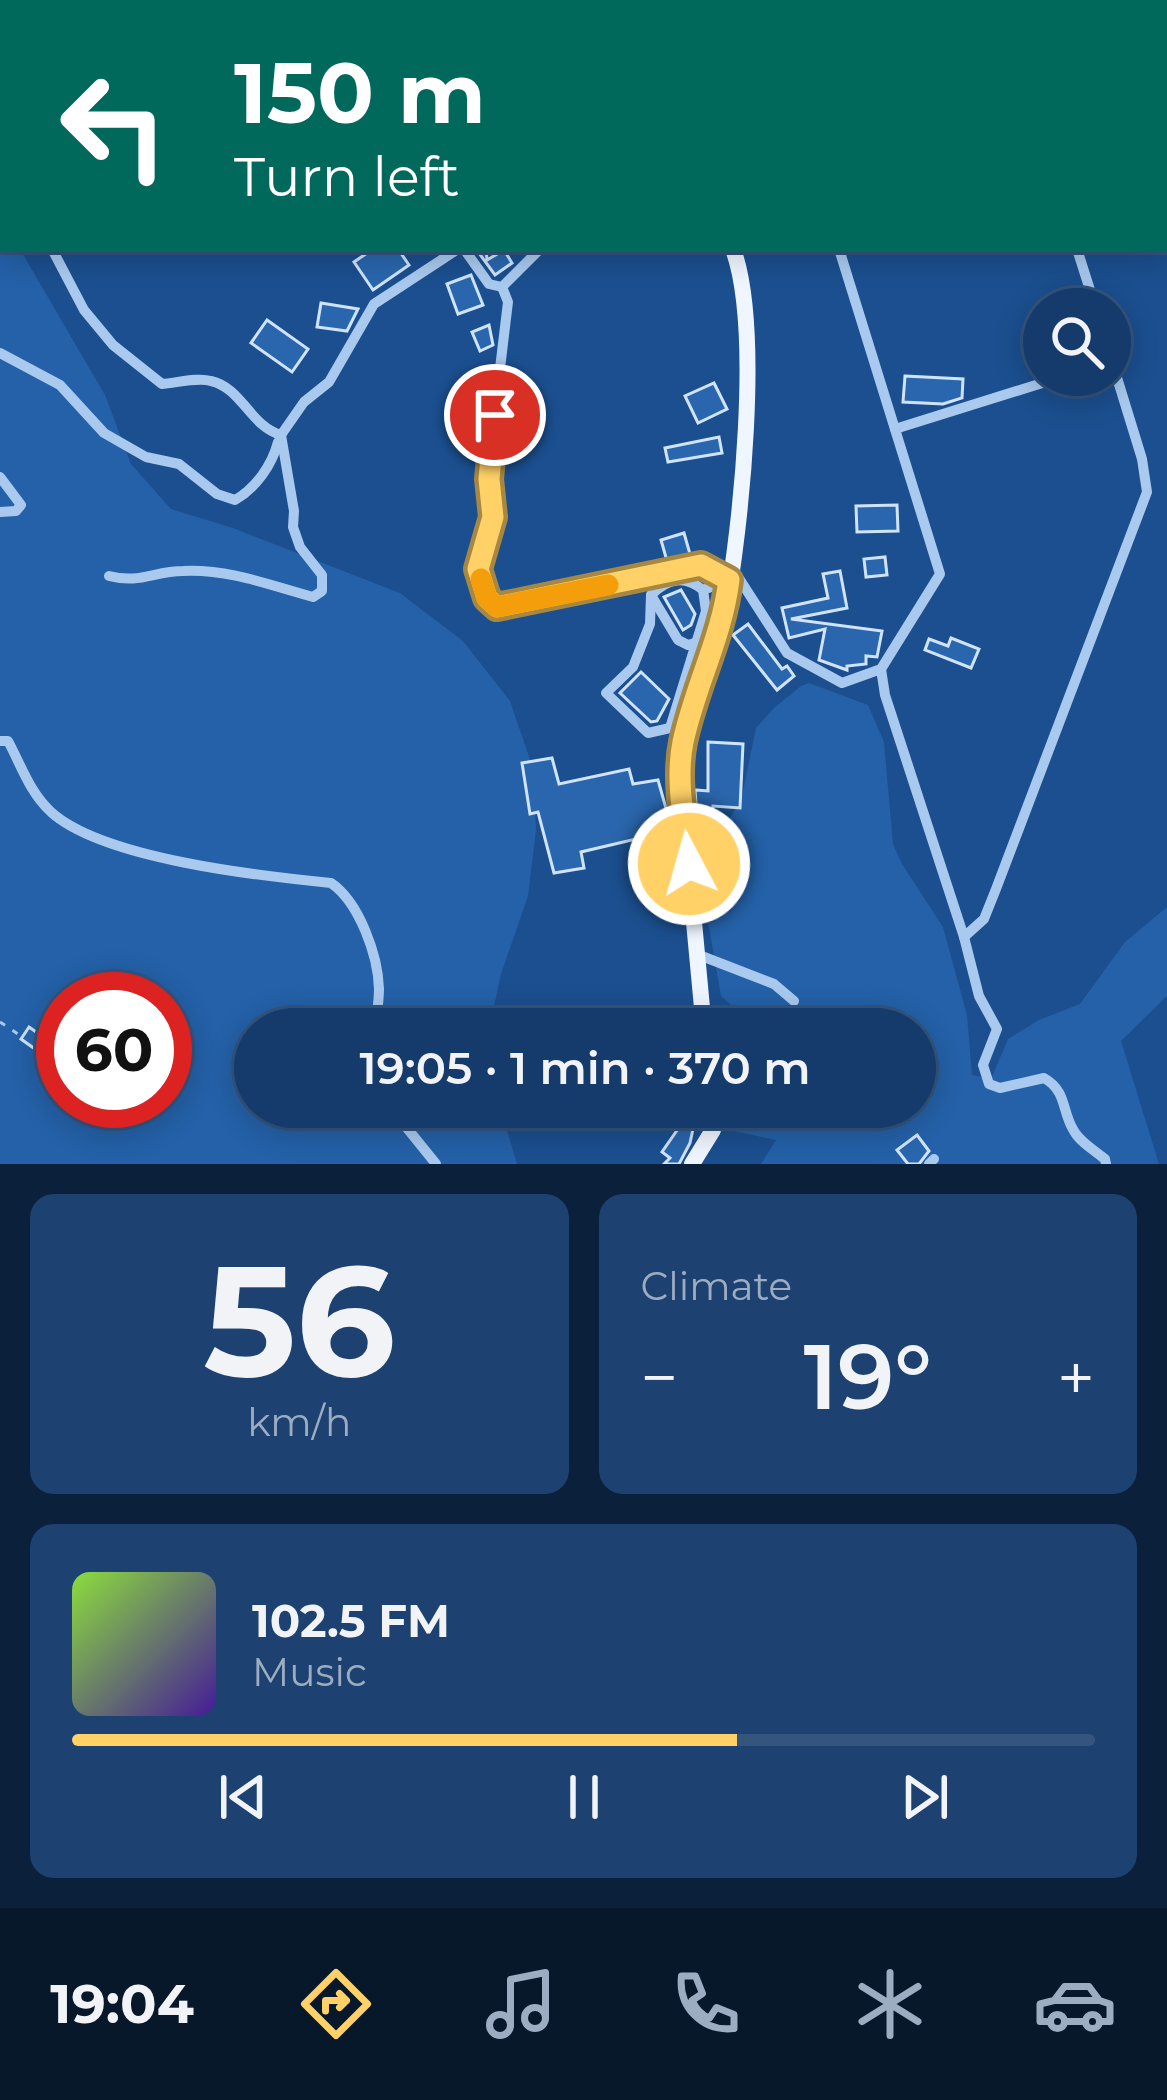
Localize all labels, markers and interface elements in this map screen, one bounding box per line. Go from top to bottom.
text: 150 m [234,42,486,144]
icon: left [36,48,192,204]
text: Turn left [234,144,460,210]
map controls [1023,288,1131,396]
button: search [1023,288,1131,396]
pin [444,364,546,466]
icon: arrive [462,382,528,448]
position arrow [626,801,752,927]
speed limit sign: 60 [36,972,192,1128]
text: 19:05 · 1 min · 370 m [359,1040,811,1095]
text: 56 [203,1225,395,1415]
text: Climate [641,1262,792,1310]
text: 19° [804,1322,932,1432]
text: − [641,1337,678,1418]
text: + [1057,1337,1095,1418]
text: km/h [247,1398,351,1446]
text: 102.5 FM [252,1593,450,1648]
text: Music [252,1648,367,1696]
icon: previous [210,1764,276,1830]
icon: pause [551,1764,617,1830]
icon: next [892,1764,958,1830]
icon: directions [294,1962,378,2046]
icon: music [479,1962,563,2046]
icon: phone [664,1962,748,2046]
icon: climate [848,1962,932,2046]
icon: car [1033,1962,1117,2046]
text: 19:04 [50,1971,194,2037]

